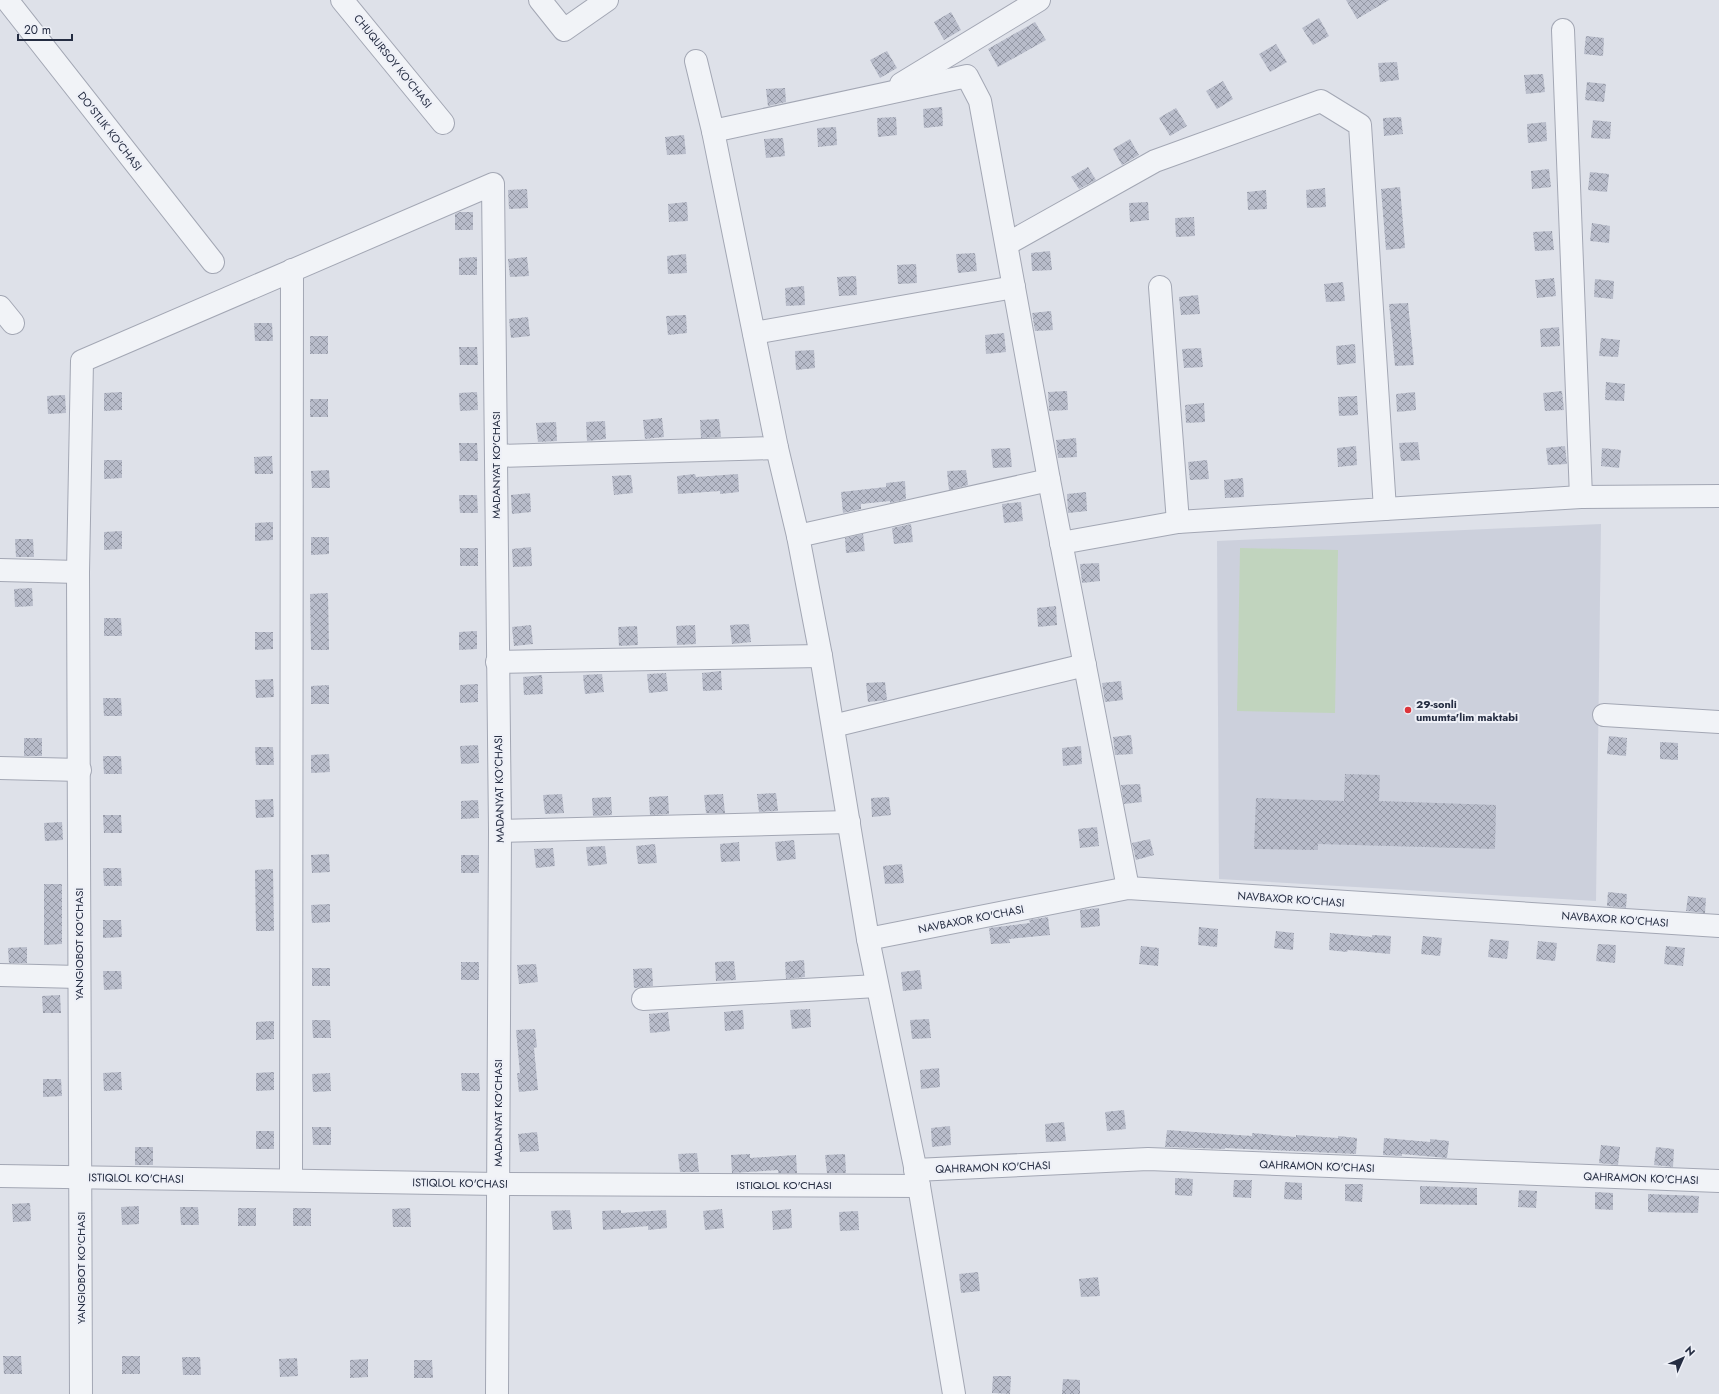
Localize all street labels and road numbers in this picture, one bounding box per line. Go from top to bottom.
street label: CHUQURSOY KO'CHASI [350,11,436,111]
street label: DO'STLIK KO'CHASI [74,88,146,174]
street label: MADANYAT KO'CHASI [488,411,504,519]
street label: MADANYAT KO'CHASI [490,735,508,843]
street label: NAVBAXOR KO'CHASI [1237,887,1345,911]
street label: YANGIOBOT KO'CHASI [71,888,87,1000]
street label: NAVBAXOR KO'CHASI [917,901,1025,937]
street label: NAVBAXOR KO'CHASI [1561,907,1669,931]
street label: MADANYAT KO'CHASI [490,1059,506,1167]
street label: QAHRAMON KO'CHASI [1259,1156,1375,1176]
street label: QAHRAMON KO'CHASI [935,1157,1051,1177]
street label: QAHRAMON KO'CHASI [1583,1168,1699,1188]
street label: ISTIQLOL KO'CHASI [88,1169,184,1187]
street label: ISTIQLOL KO'CHASI [412,1174,508,1192]
street label: ISTIQLOL KO'CHASI [736,1177,832,1193]
street label: YANGIOBOT KO'CHASI [73,1212,89,1324]

